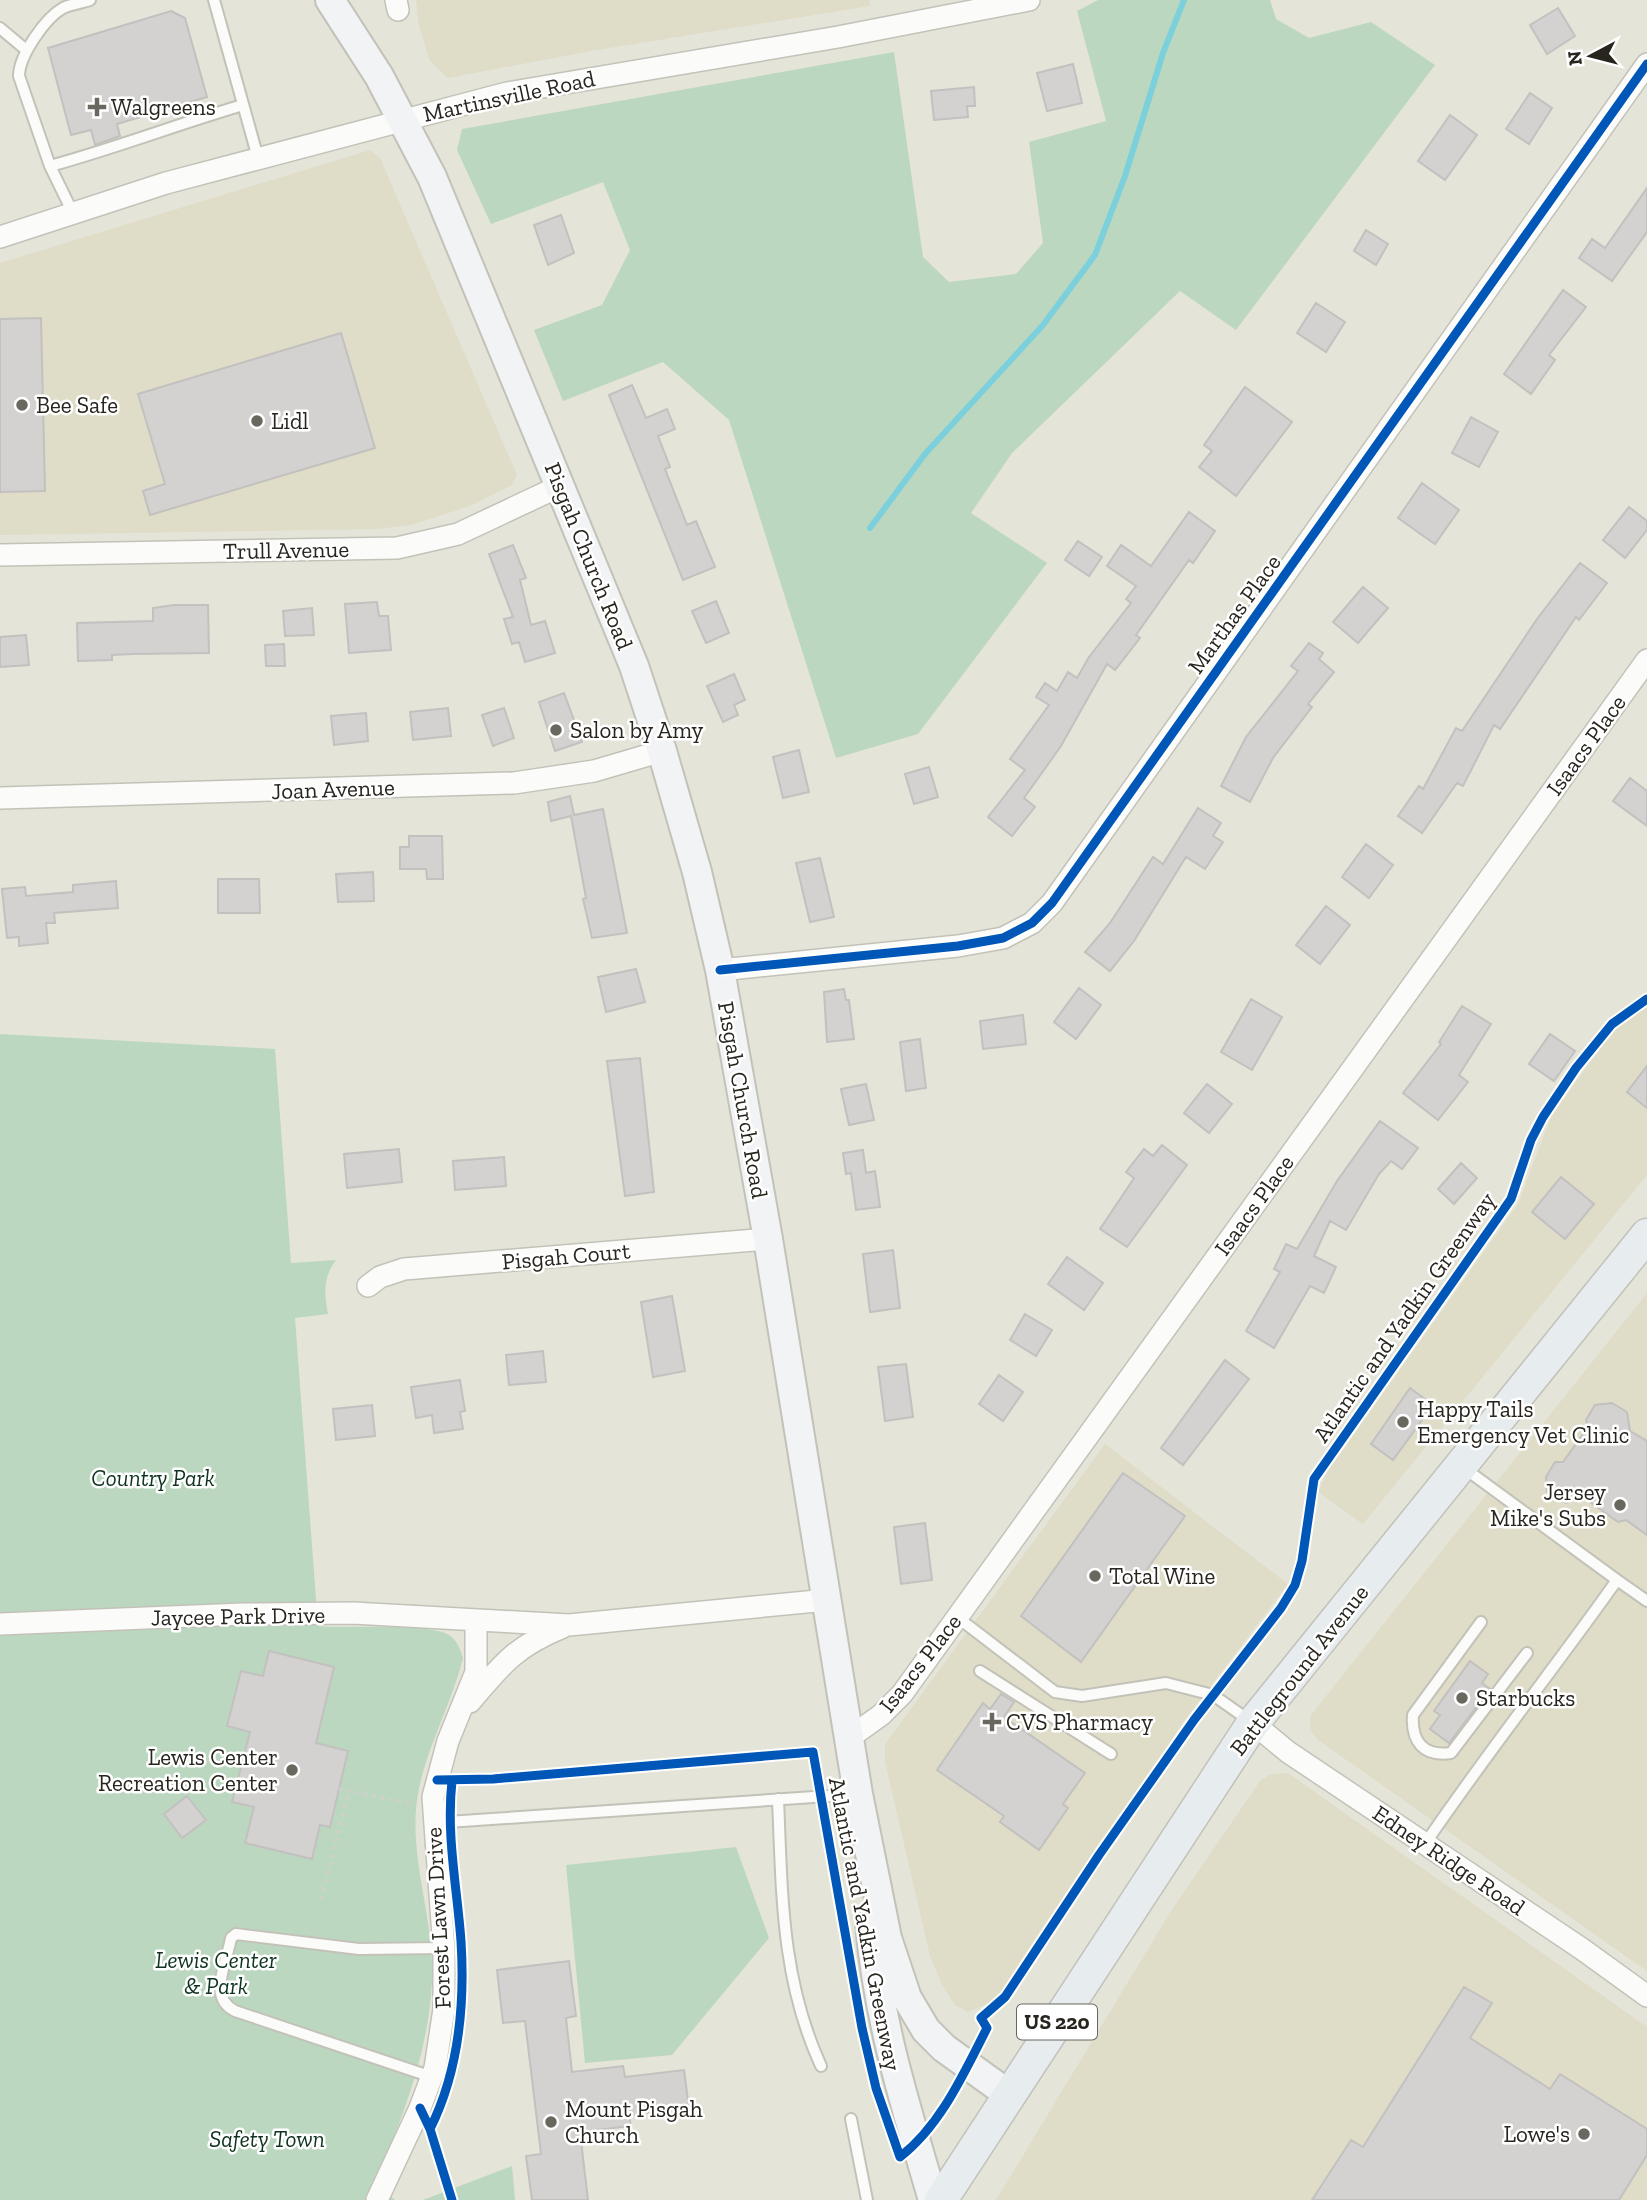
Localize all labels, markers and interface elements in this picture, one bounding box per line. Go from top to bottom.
north arrow [1556,21,1626,91]
text: N [1562,49,1587,67]
street label: Martinsville Road [421,64,598,128]
place label: Walgreens [111,93,216,121]
marker: Walgreens [89,99,105,115]
place label: Bee Safe [36,391,118,419]
marker: Bee Safe [14,397,30,413]
place label: Lidl [271,407,309,435]
marker: Lidl [249,413,265,429]
street label: Pisgah Church Road [539,458,639,654]
street label: Trull Avenue [223,535,349,565]
street label: Marthas Place [1181,549,1287,679]
street label: Isaacs Place [1540,689,1632,801]
place label: Salon by Amy [570,716,704,744]
marker: Salon by Amy [548,722,564,738]
street label: Joan Avenue [271,773,395,805]
street label: Pisgah Church Road [712,999,774,1201]
street label: Isaacs Place [1208,1149,1300,1261]
street label: Atlantic and Yadkin Greenway [1307,1186,1501,1447]
street label: Pisgah Court [500,1236,632,1276]
place label: Happy Tails Emergency Vet Clinic [1417,1395,1629,1449]
marker: Happy Tails Emergency Vet Clinic [1395,1414,1411,1430]
park label: Country Park [91,1464,215,1492]
place label: Jersey Mike's Subs [1490,1478,1606,1532]
marker: Jersey Mike's Subs [1612,1497,1628,1513]
place label: Total Wine [1109,1562,1215,1590]
marker: Total Wine [1087,1568,1103,1584]
street label: Battleground Avenue [1224,1579,1374,1761]
street label: Jaycee Park Drive [151,1600,325,1632]
street label: Isaacs Place [873,1608,967,1718]
place label: Starbucks [1476,1684,1575,1712]
marker: Starbucks [1454,1690,1470,1706]
place label: CVS Pharmacy [1006,1708,1153,1736]
marker: CVS Pharmacy [984,1714,1000,1730]
place label: Lewis Center Recreation Center [98,1743,278,1797]
marker: Lewis Center Recreation Center [284,1762,300,1778]
street label: Atlantic and Yadkin Greenway [823,1775,907,2074]
street label: Edney Ridge Road [1368,1799,1531,1921]
street label: Forest Lawn Drive [419,1826,457,2010]
park label: Lewis Center & Park [155,1946,277,2000]
road number: US 220 [1017,2004,1097,2039]
place label: Mount Pisgah Church [565,2095,703,2149]
marker: Mount Pisgah Church [543,2114,559,2130]
place label: Lowe's [1503,2120,1570,2148]
park label: Safety Town [209,2125,325,2153]
marker: Lowe's [1576,2126,1592,2142]

